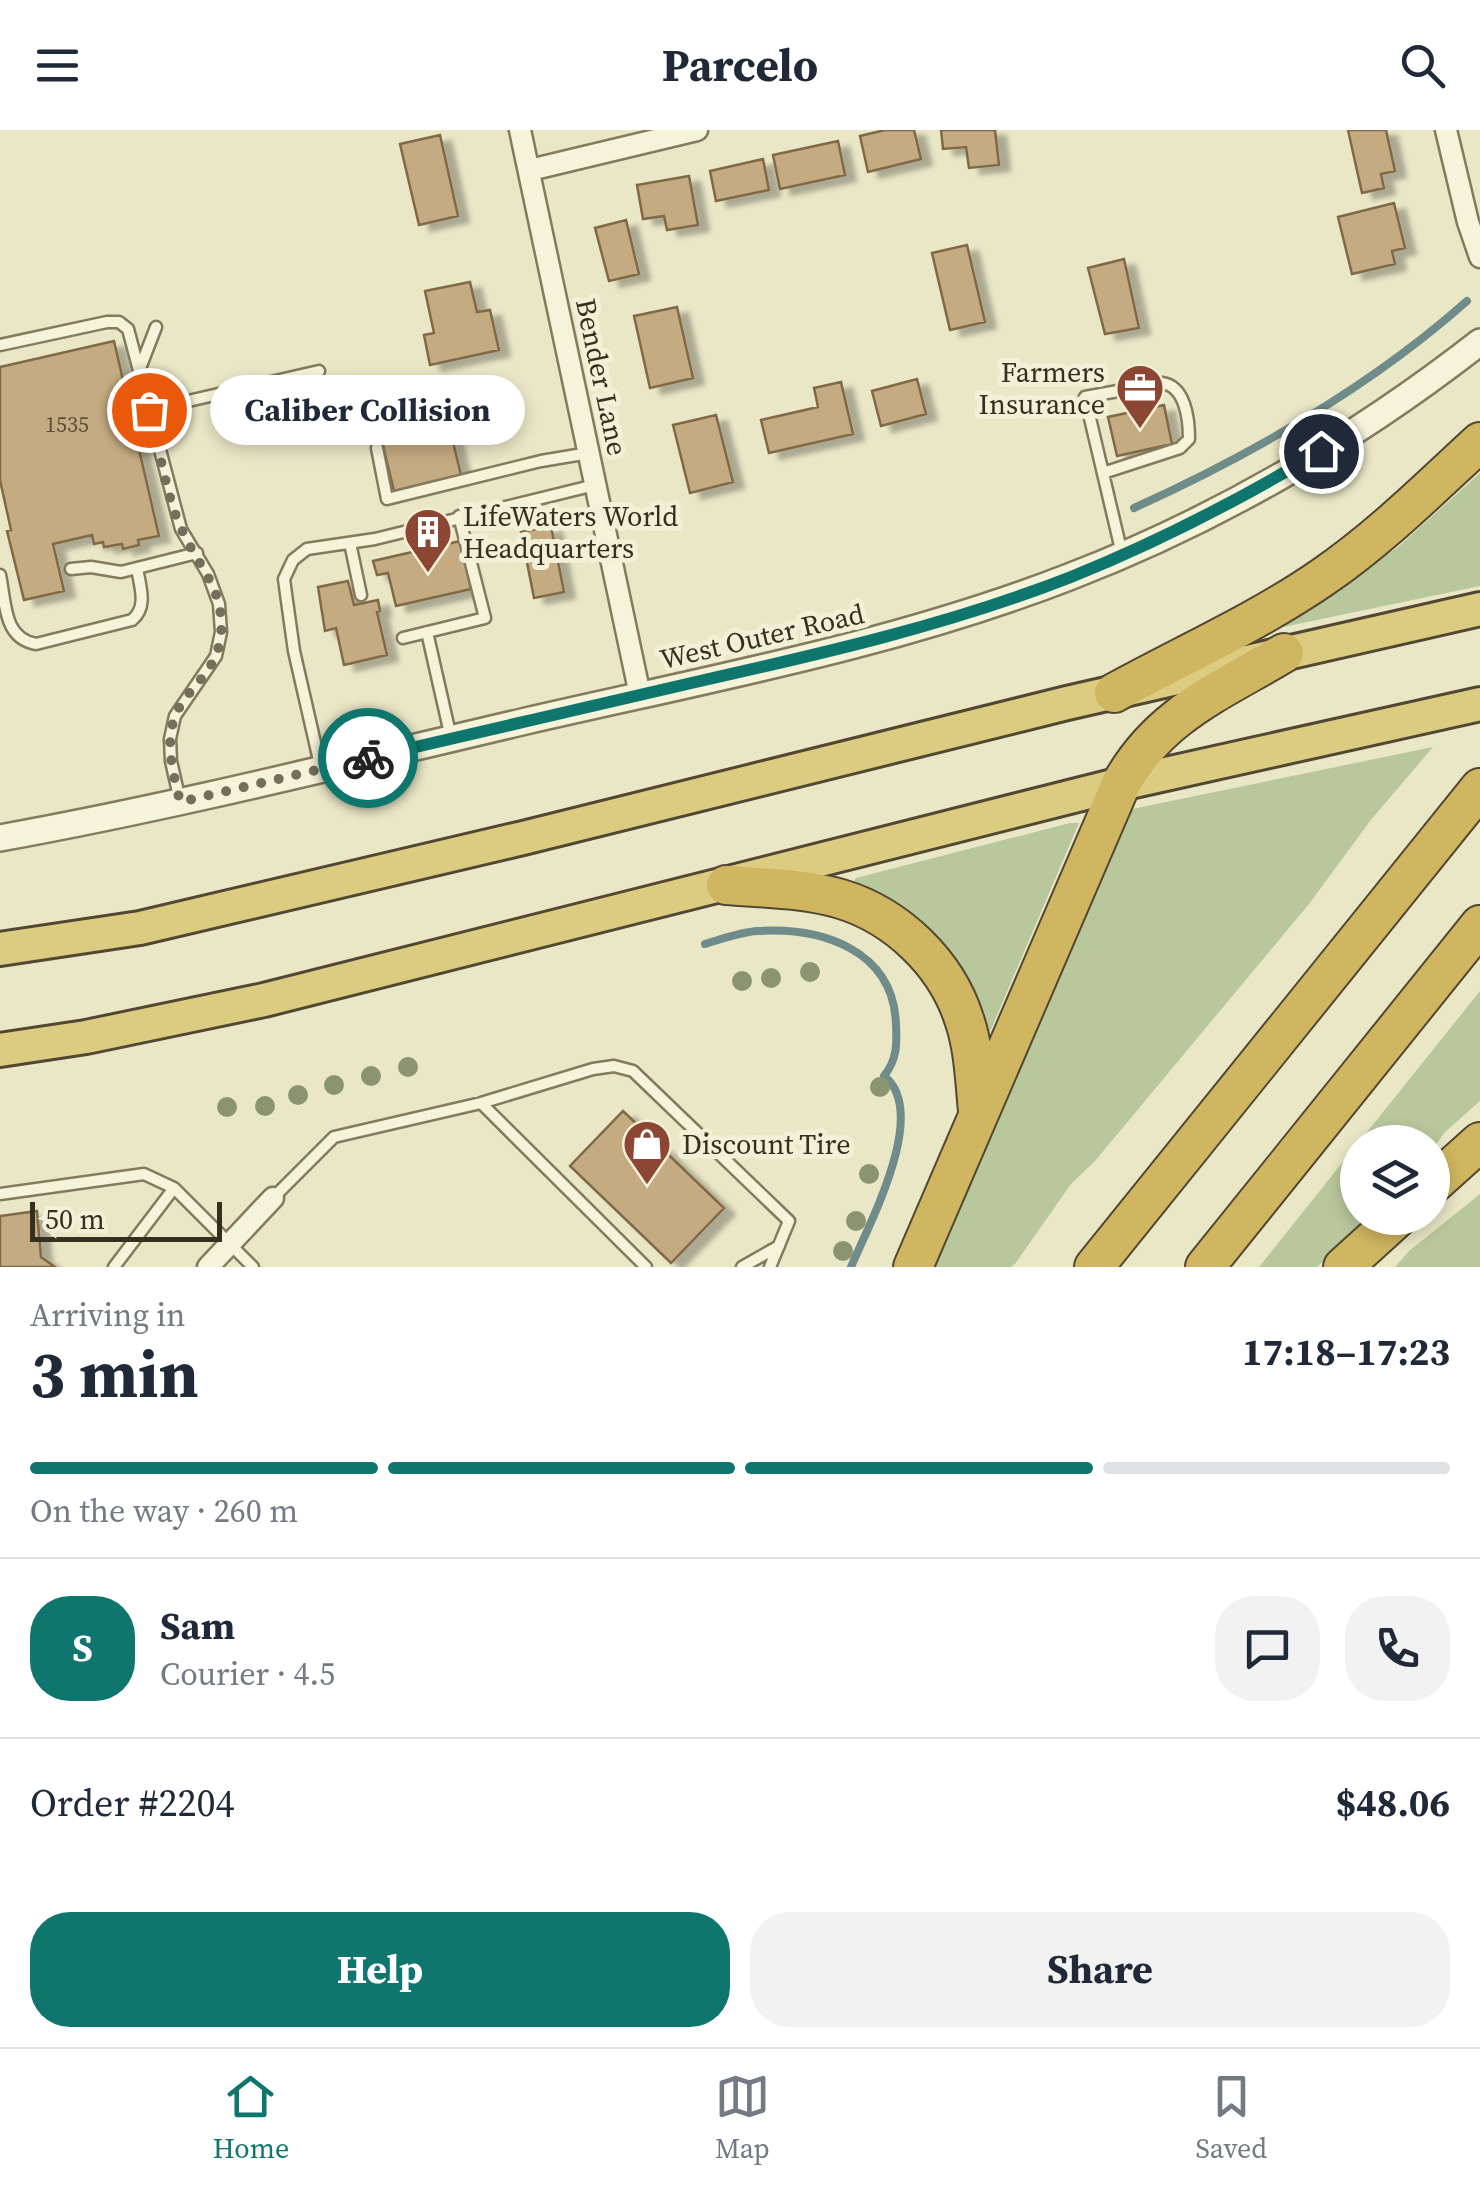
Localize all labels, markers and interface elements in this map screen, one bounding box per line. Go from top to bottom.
text: Parcelo [662,34,818,96]
icon: menu [30,38,85,93]
icon: search [1395,38,1450,93]
street label: Bender Lane [567,295,637,459]
place label: Farmers Insurance [979,353,1105,423]
office icon: Farmers Insurance [1114,362,1166,430]
pin [107,368,192,453]
callout: Caliber Collision [209,375,524,445]
icon: bag [122,383,177,438]
text: Caliber Collision [244,388,491,432]
house number: 1535 [45,409,89,439]
pin [1279,409,1364,494]
icon: home [1294,424,1349,479]
place label: LifeWaters World Headquarters [463,497,678,567]
building icon: LifeWaters World Headquarters [402,506,454,574]
street label: West Outer Road [656,594,868,678]
courier [318,708,418,808]
icon: bike [341,731,396,786]
shop icon: Discount Tire [621,1118,673,1186]
place label: Discount Tire [682,1125,850,1163]
map controls [1340,1125,1450,1235]
button: layers [1340,1125,1450,1235]
scale bar [30,1197,222,1242]
text: 50 m [45,1200,105,1238]
text: Arriving in [30,1293,185,1337]
text: 17:18–17:23 [1242,1326,1450,1378]
text: 3 min [30,1330,199,1419]
text: On the way · 260 m [30,1489,298,1533]
button: chat [1215,1596,1320,1701]
button: phone [1345,1596,1450,1701]
text: Sam [160,1600,235,1652]
text: S [72,1622,93,1674]
text: Courier · 4.5 [160,1652,335,1696]
text: Order #2204 [30,1777,234,1829]
text: $48.06 [1336,1777,1450,1829]
button: Help [30,1912,730,2027]
button: Share [750,1912,1450,2027]
tab: Home [213,2069,289,2167]
tab: Map [715,2069,770,2167]
tab: Saved [1195,2069,1267,2167]

